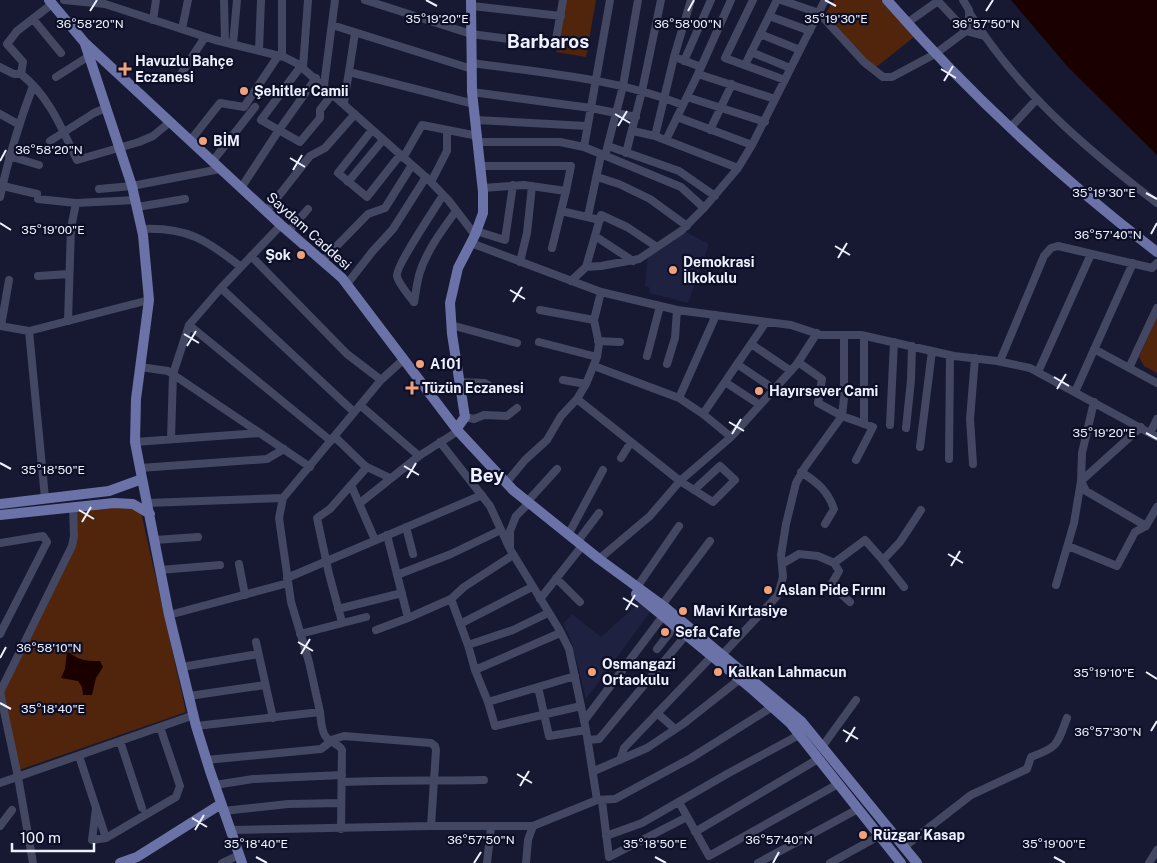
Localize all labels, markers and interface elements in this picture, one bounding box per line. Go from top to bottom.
text: 35°19'20"E [405,12,469,26]
text: 35°19'30"E [804,12,868,26]
text: 36°58'20"N [56,17,124,31]
text: 36°58'00"N [654,17,722,31]
text: 36°57'50"N [952,17,1020,31]
district label: Barbaros [507,30,589,52]
place label: Havuzlu Bahçe Eczanesi [135,53,234,85]
marker: Havuzlu Bahçe Eczanesi [119,63,131,75]
place label: Şehitler Camii [254,83,349,99]
marker: Şehitler Camii [238,85,250,97]
place label: BİM [213,132,240,149]
marker: BİM [197,135,209,147]
text: 36°58'20"N [15,143,83,157]
text: 35°19'30"E [1072,186,1136,200]
street label: Saydam Caddesi [263,189,355,273]
text: 35°19'00"E [21,223,85,237]
text: 36°57'40"N [1074,228,1142,242]
place label: Şok [265,247,291,263]
marker: Şok [295,249,307,261]
place label: Demokrasi İlkokulu [683,254,754,286]
marker: Demokrasi İlkokulu [667,264,679,276]
place label: A101 [430,356,461,372]
marker: A101 [414,358,426,370]
place label: Tüzün Eczanesi [422,380,524,396]
marker: Tüzün Eczanesi [406,382,418,394]
place label: Hayırsever Cami [769,383,878,399]
marker: Hayırsever Cami [753,385,765,397]
text: 35°19'20"E [1072,426,1136,440]
text: 35°18'50"E [21,463,85,477]
district label: Bey [470,464,505,486]
place label: Aslan Pide Fırını [778,582,886,598]
marker: Aslan Pide Fırını [762,584,774,596]
place label: Mavi Kırtasiye [693,603,788,619]
marker: Mavi Kırtasiye [677,605,689,617]
place label: Sefa Cafe [675,624,741,640]
marker: Sefa Cafe [659,626,671,638]
text: 36°58'10"N [16,641,82,655]
place label: Osmangazi Ortaokulu [602,656,676,688]
place label: Kalkan Lahmacun [728,664,847,680]
marker: Osmangazi Ortaokulu [586,666,598,678]
marker: Kalkan Lahmacun [712,666,724,678]
text: 35°19'10"E [1074,666,1134,680]
text: 35°18'40"E [21,702,85,716]
text: 36°57'30"N [1074,725,1142,739]
scale bar [12,820,95,852]
place label: Rüzgar Kasap [873,827,965,843]
text: 100 m [20,829,61,846]
marker: Rüzgar Kasap [857,829,869,841]
text: 36°57'50"N [447,833,515,847]
text: 36°57'40"N [745,833,813,847]
text: 35°18'40"E [224,837,288,851]
text: 35°18'50"E [623,837,687,851]
text: 35°19'00"E [1022,837,1086,851]

